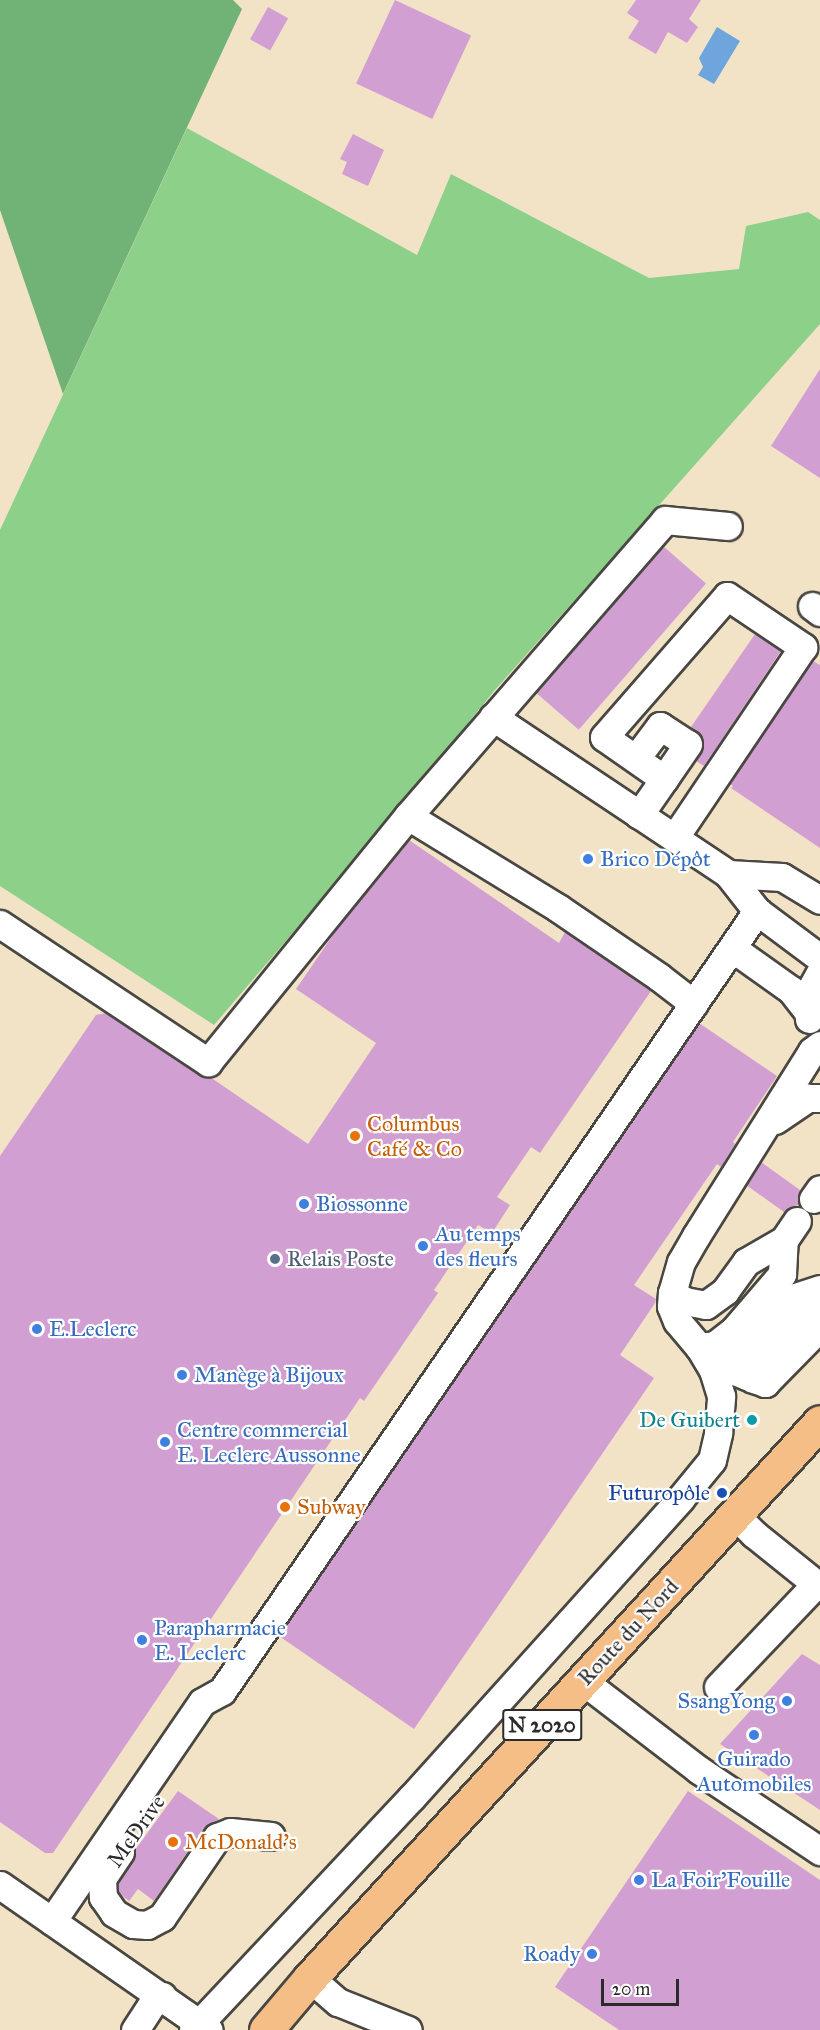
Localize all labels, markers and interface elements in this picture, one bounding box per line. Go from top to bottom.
place label: Brico Dépôt [600,846,711,872]
marker: Brico Dépôt [581,852,595,866]
place label: Columbus Café & Co [367,1110,462,1162]
marker: Columbus Café & Co [348,1129,362,1143]
place label: Biossonne [316,1191,408,1217]
marker: Biossonne [297,1197,311,1211]
place label: Au temps des fleurs [435,1220,521,1272]
marker: Au temps des fleurs [416,1239,430,1253]
place label: Relais Poste [287,1246,394,1272]
marker: Relais Poste [268,1252,282,1266]
place label: E.Leclerc [49,1316,137,1342]
marker: E.Leclerc [30,1322,44,1336]
place label: Manège à Bijoux [194,1362,344,1388]
marker: Manège à Bijoux [175,1368,189,1382]
place label: De Guibert [639,1407,740,1433]
marker: De Guibert [745,1413,759,1427]
place label: Centre commercial E. Leclerc Aussonne [177,1416,361,1468]
marker: Centre commercial E. Leclerc Aussonne [158,1435,172,1449]
place label: Futuropôle [608,1480,710,1506]
marker: Futuropôle [715,1486,729,1500]
place label: Subway [297,1494,366,1520]
marker: Subway [278,1500,292,1514]
street label: Route du Nord [572,1573,684,1691]
place label: Parapharmacie E. Leclerc [154,1614,286,1666]
marker: Parapharmacie E. Leclerc [135,1633,149,1647]
place label: SsangYong [678,1688,775,1714]
marker: SsangYong [780,1694,794,1708]
road number: N 2020 [502,1707,582,1743]
marker: Guirado Automobiles [747,1728,761,1742]
place label: Guirado Automobiles [697,1745,811,1796]
street label: McDrive [102,1790,170,1872]
place label: McDonald's [185,1829,297,1855]
marker: McDonald's [166,1835,180,1849]
place label: La Foir'Fouille [651,1867,790,1893]
marker: La Foir'Fouille [632,1873,646,1887]
place label: Roady [523,1941,580,1967]
marker: Roady [585,1947,599,1961]
scale bar [604,1967,682,2005]
text: 20 m [612,1978,650,2000]

